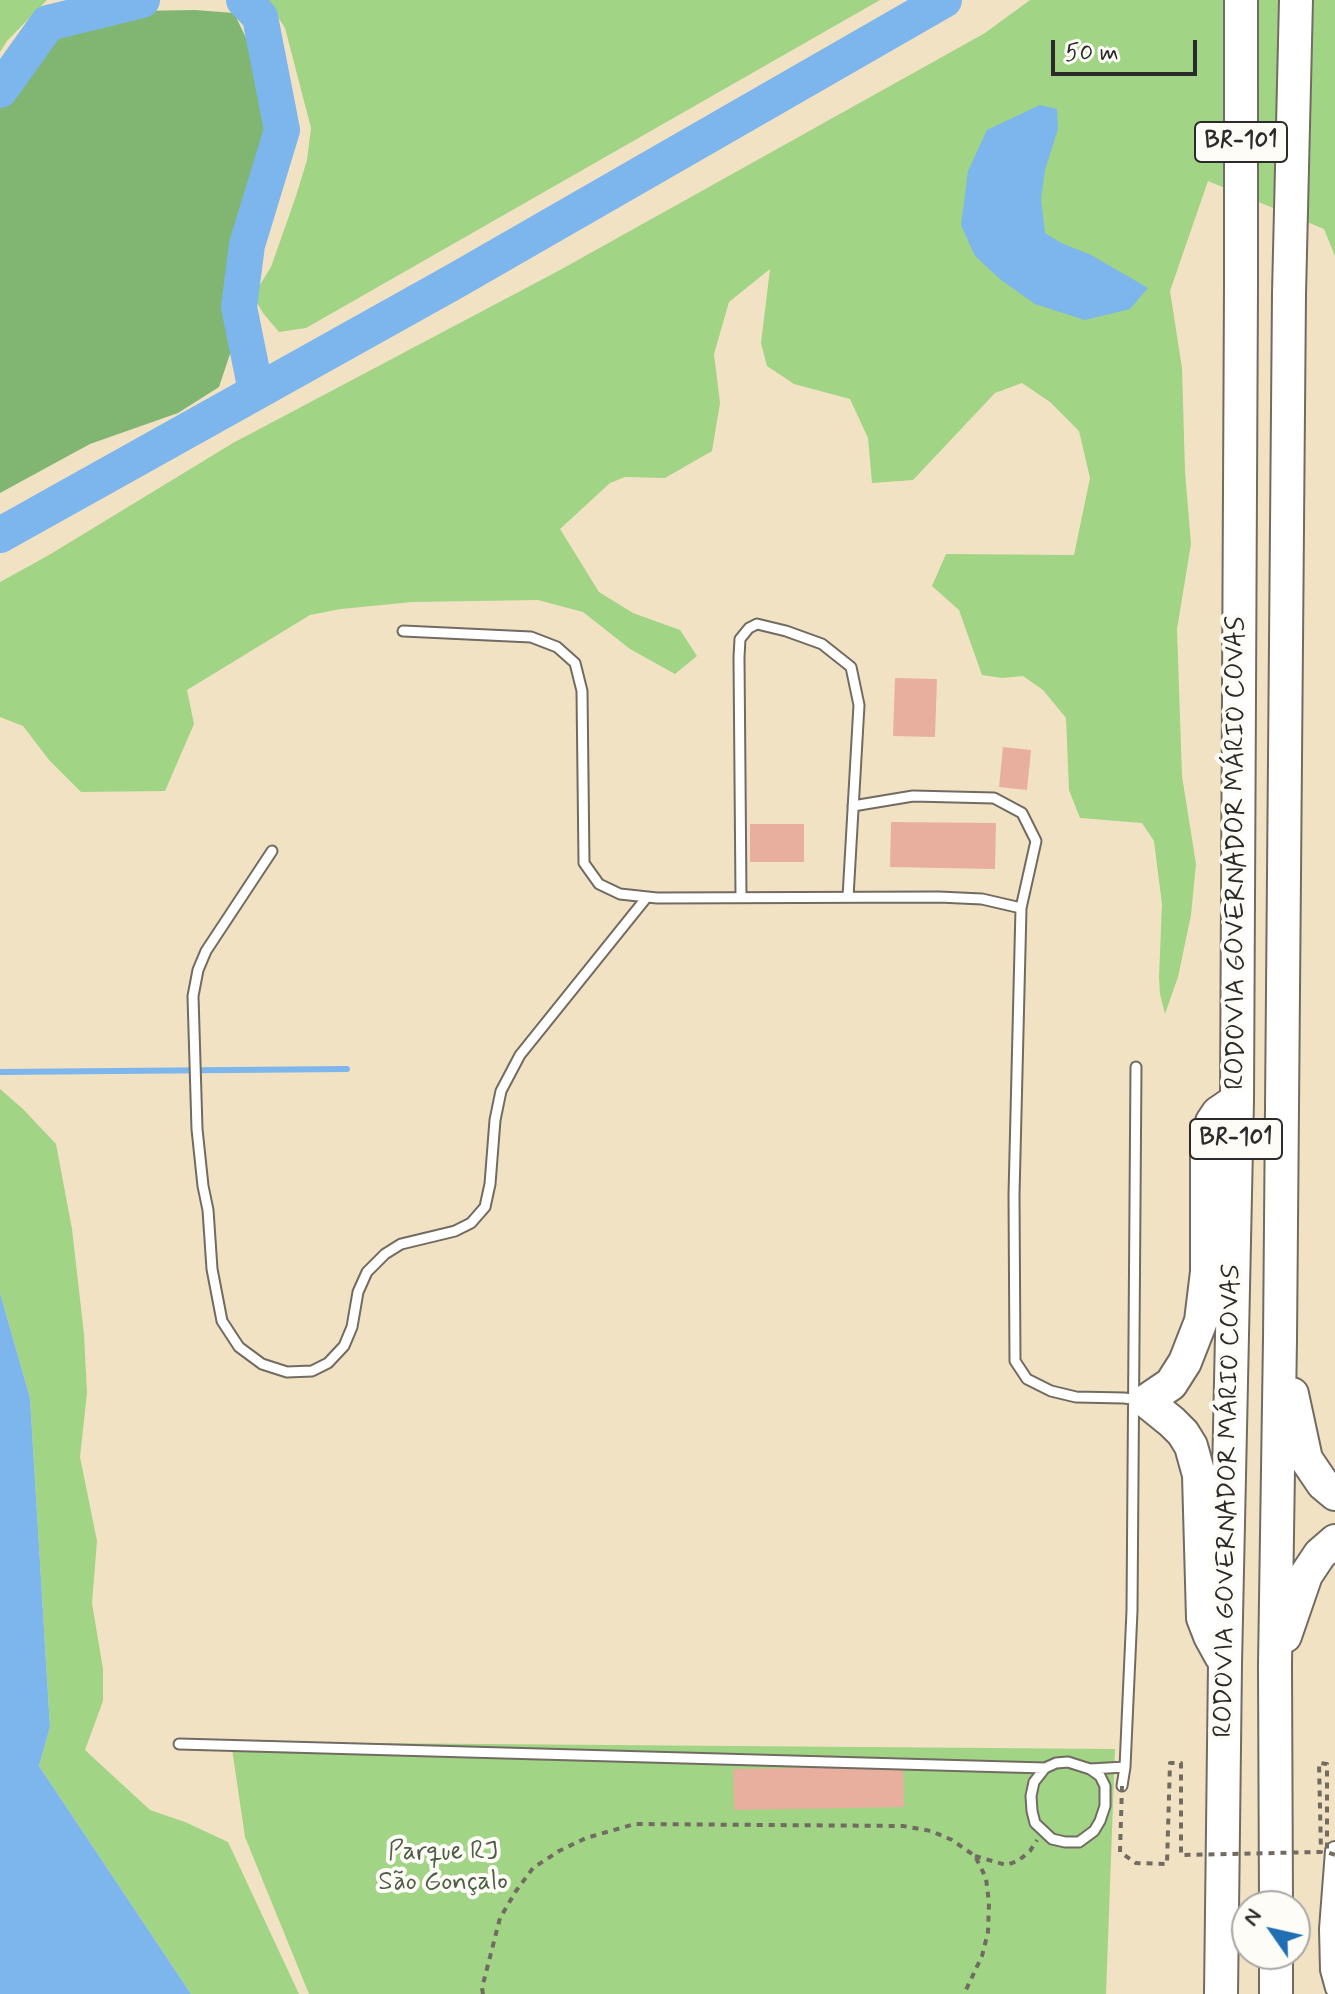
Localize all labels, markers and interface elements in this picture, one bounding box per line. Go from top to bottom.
scale bar [1055,24,1201,74]
text: 50 m [1065,38,1119,69]
road number: BR-101 [1195,122,1287,162]
street label: RODOVIA GOVERNADOR MÁRIO COVAS [1222,616,1254,1090]
road number: BR-101 [1190,1119,1282,1159]
street label: RODOVIA GOVERNADOR MÁRIO COVAS [1209,1264,1249,1738]
park label: Parque RJ São Gonçalo [378,1838,508,1900]
north arrow [1231,1890,1311,1970]
text: N [1237,1904,1268,1932]

